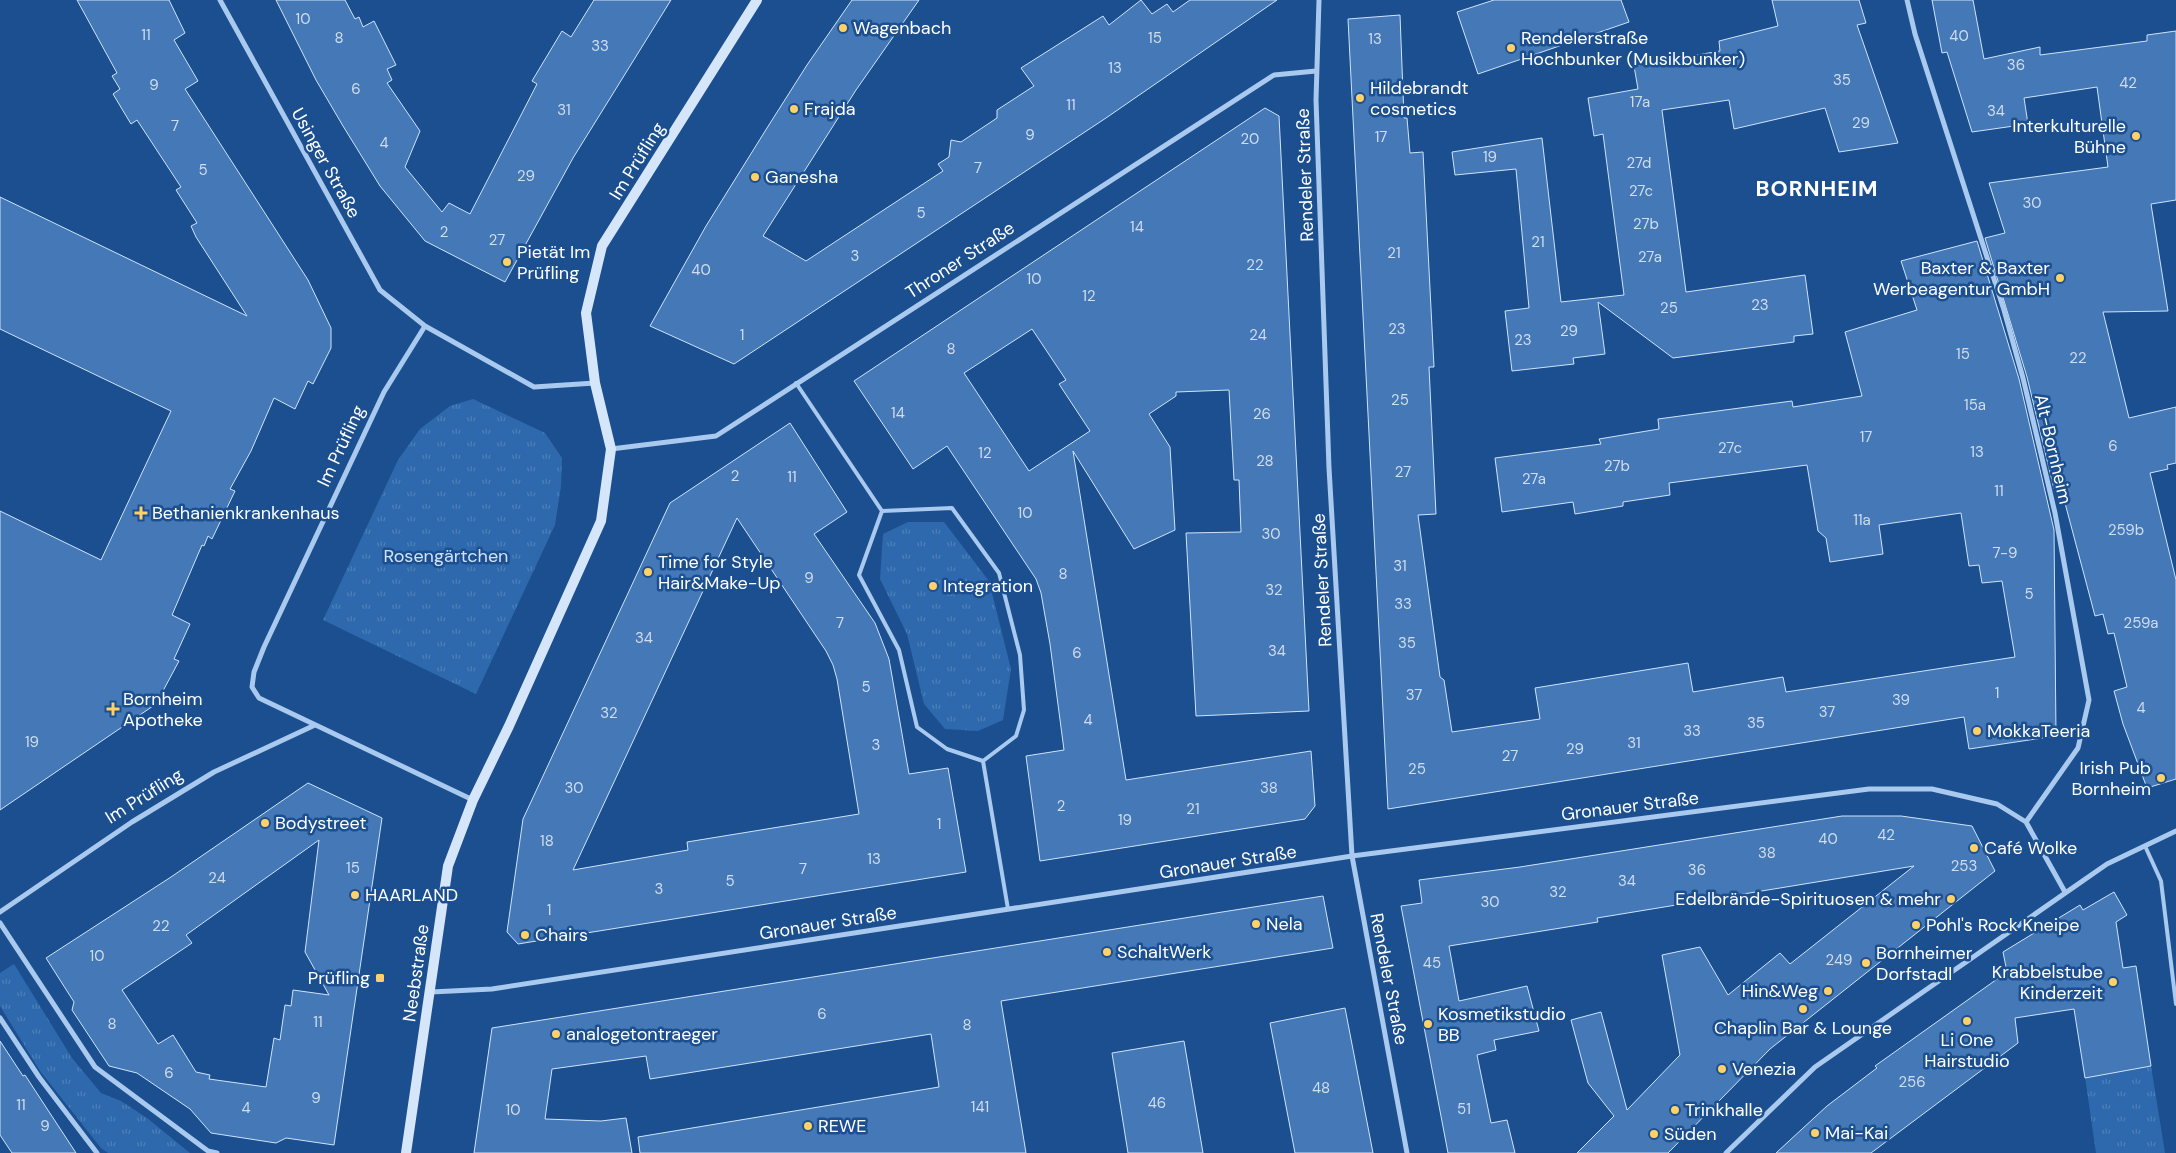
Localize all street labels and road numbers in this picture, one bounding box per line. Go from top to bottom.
street label: Usinger Straße [286,104,366,222]
street label: Rendeler Straße [1291,108,1319,242]
street label: Im Prüfling [604,118,670,204]
street label: Throner Straße [901,216,1019,304]
street label: Alt-Bornheim [2029,392,2077,506]
street label: Im Prüfling [312,401,370,491]
street label: Rendeler Straße [1307,513,1337,647]
street label: Im Prüfling [101,763,187,829]
street label: Gronauer Straße [1560,786,1700,826]
street label: Gronauer Straße [1158,839,1298,885]
street label: Gronauer Straße [758,900,898,946]
street label: Rendeler Straße [1364,911,1414,1047]
street label: Neebstraße [397,923,435,1023]

